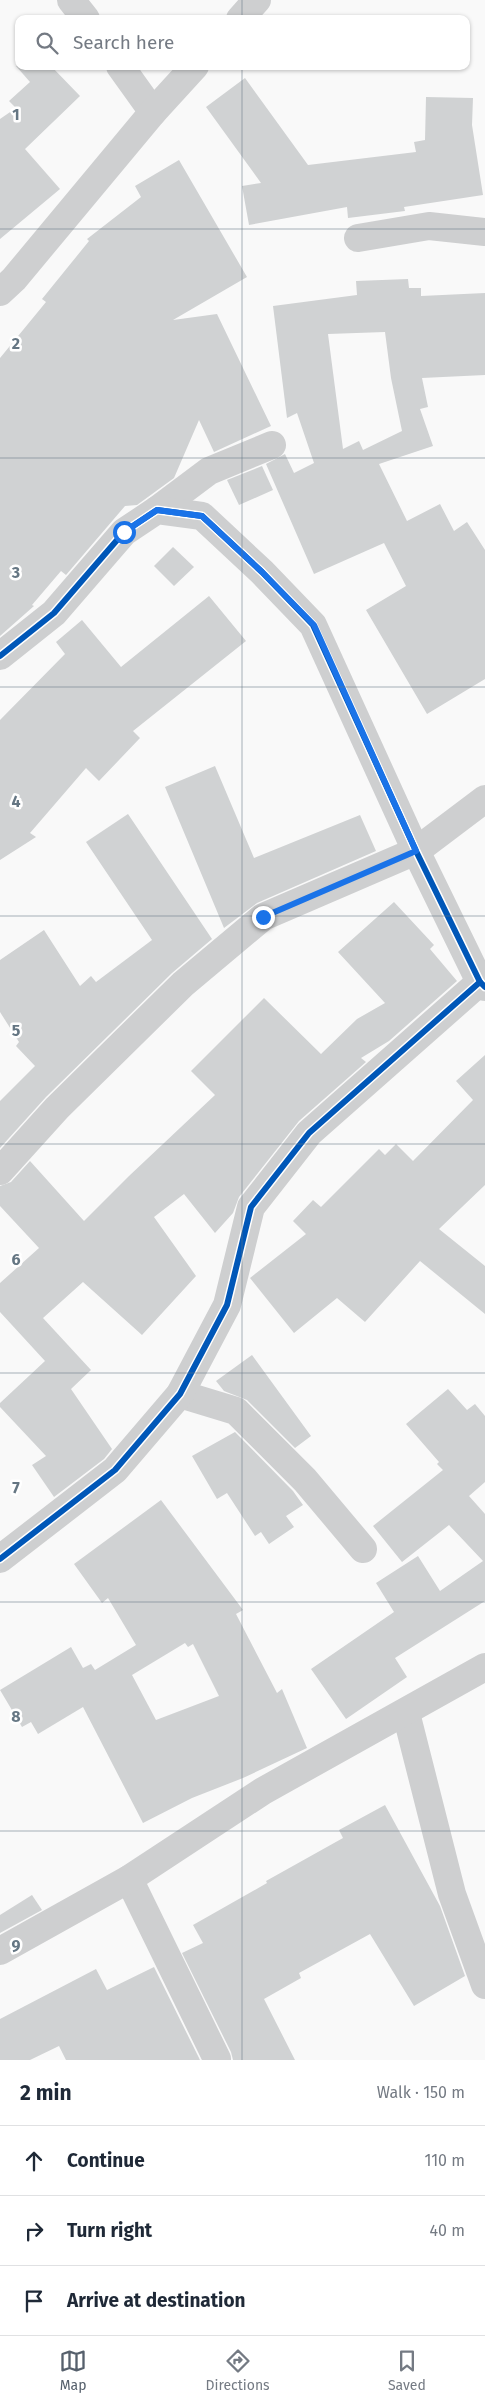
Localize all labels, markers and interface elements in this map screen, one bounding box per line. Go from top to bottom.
search box [15,15,470,70]
icon: search [33,29,61,57]
text: Search here [73,31,174,54]
text: 1 [12,105,20,124]
text: 2 [12,334,20,353]
route start [113,521,136,544]
text: 3 [11,563,20,582]
text: 4 [11,792,21,811]
route end [252,906,275,929]
text: 5 [12,1021,21,1040]
text: 6 [11,1250,21,1269]
text: 7 [12,1478,20,1497]
text: 8 [11,1707,21,1726]
text: 9 [12,1936,21,1955]
text: 2 min [20,2080,72,2106]
text: Walk · 150 m [377,2083,465,2102]
icon: ahead [20,2147,48,2175]
text: Continue [67,2149,145,2172]
text: 110 m [424,2151,465,2170]
icon: right [20,2217,48,2245]
text: Turn right [67,2219,152,2242]
text: 40 m [430,2221,465,2240]
icon: arrive [20,2287,48,2315]
text: Arrive at destination [67,2289,246,2312]
tab: Map [59,2347,87,2394]
tab: Directions [205,2347,270,2394]
tab: Saved [388,2347,426,2394]

